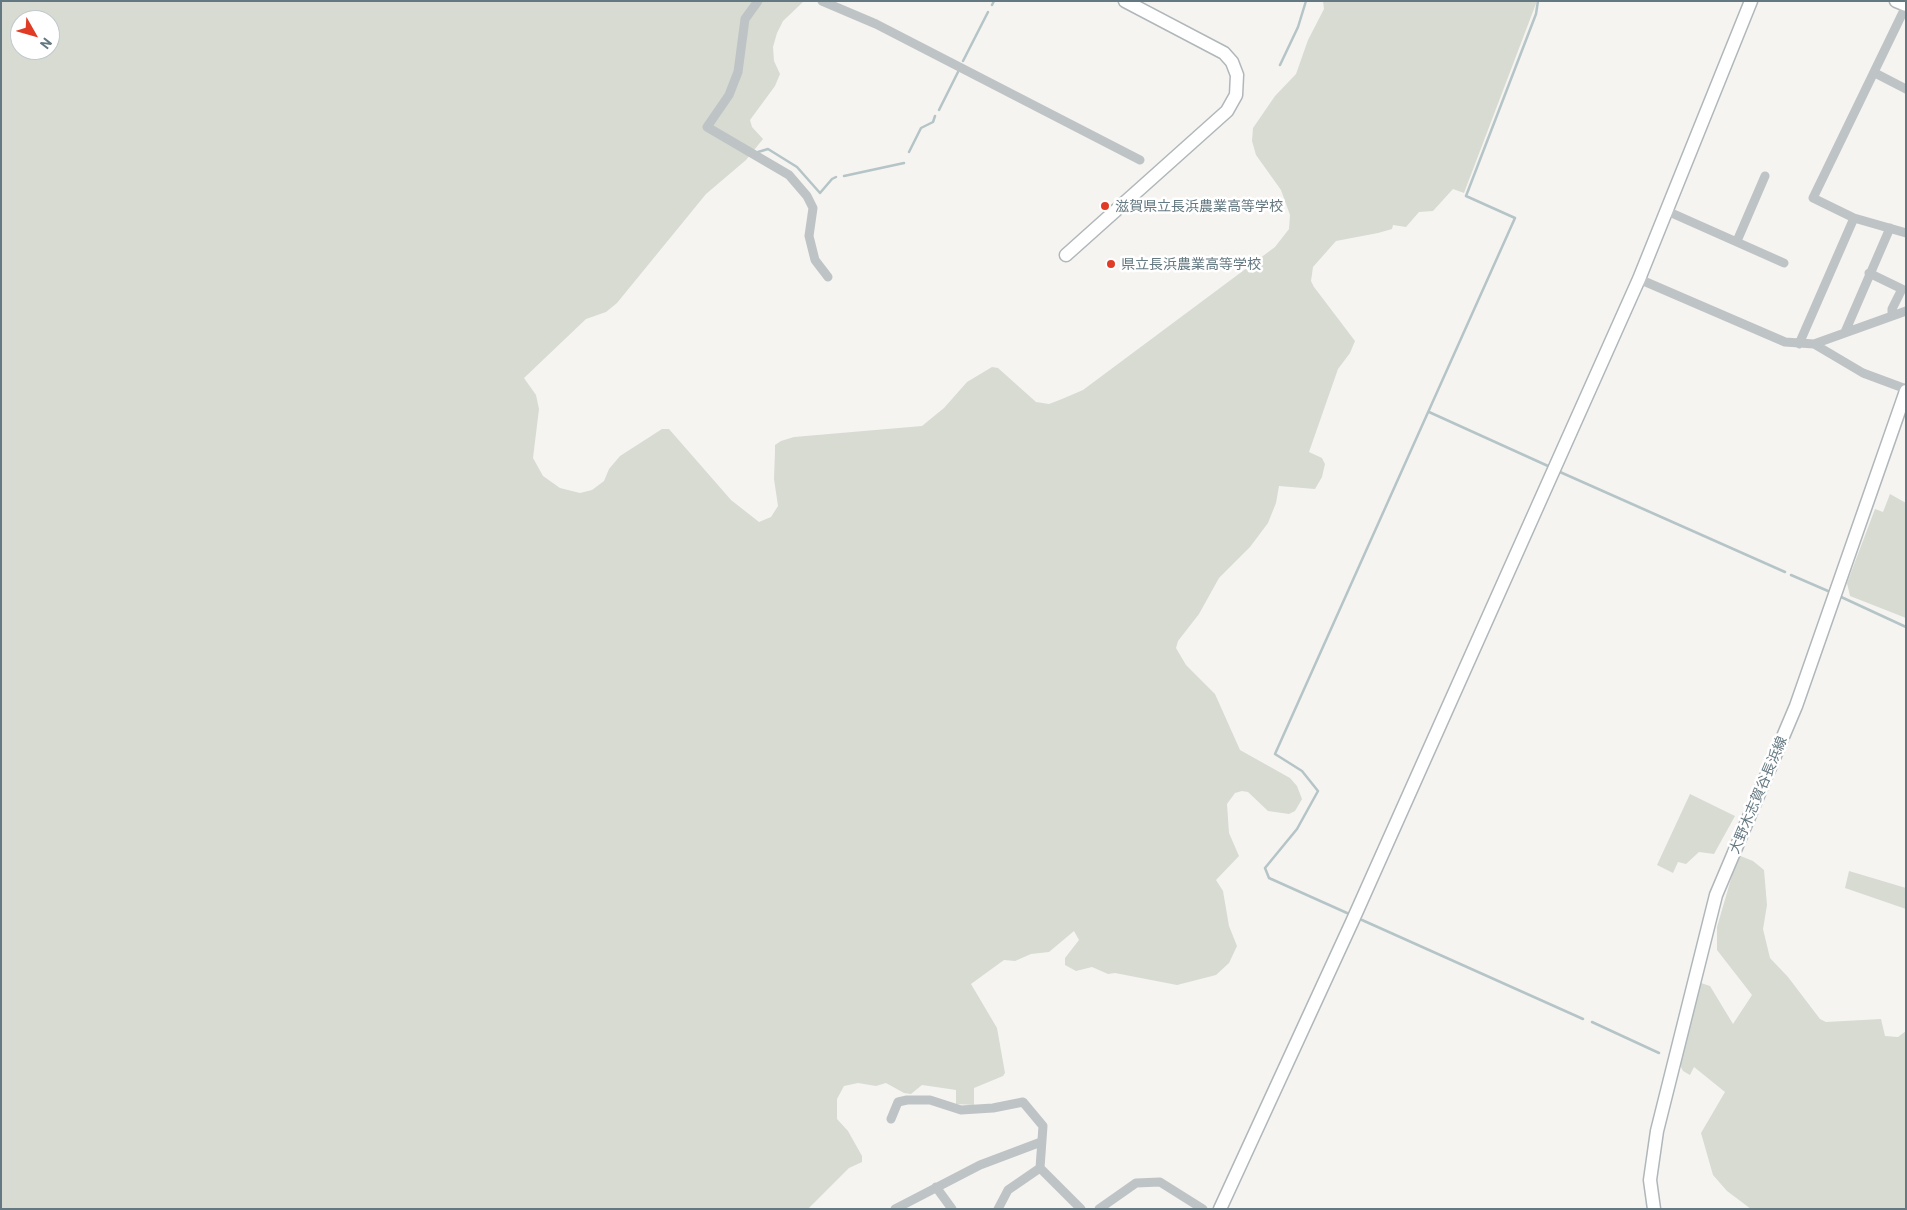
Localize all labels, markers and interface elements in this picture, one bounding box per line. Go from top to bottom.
north arrow [10,10,60,60]
text: N [37,35,56,53]
place label: 滋賀県立長浜農業高等学校 [1115,198,1283,214]
marker: 滋賀県立長浜農業高等学校 [1099,200,1111,212]
place label: 県立長浜農業高等学校 [1121,256,1261,272]
marker: 県立長浜農業高等学校 [1105,258,1117,270]
street label: 大野木志賀谷長浜線 [1726,734,1790,856]

